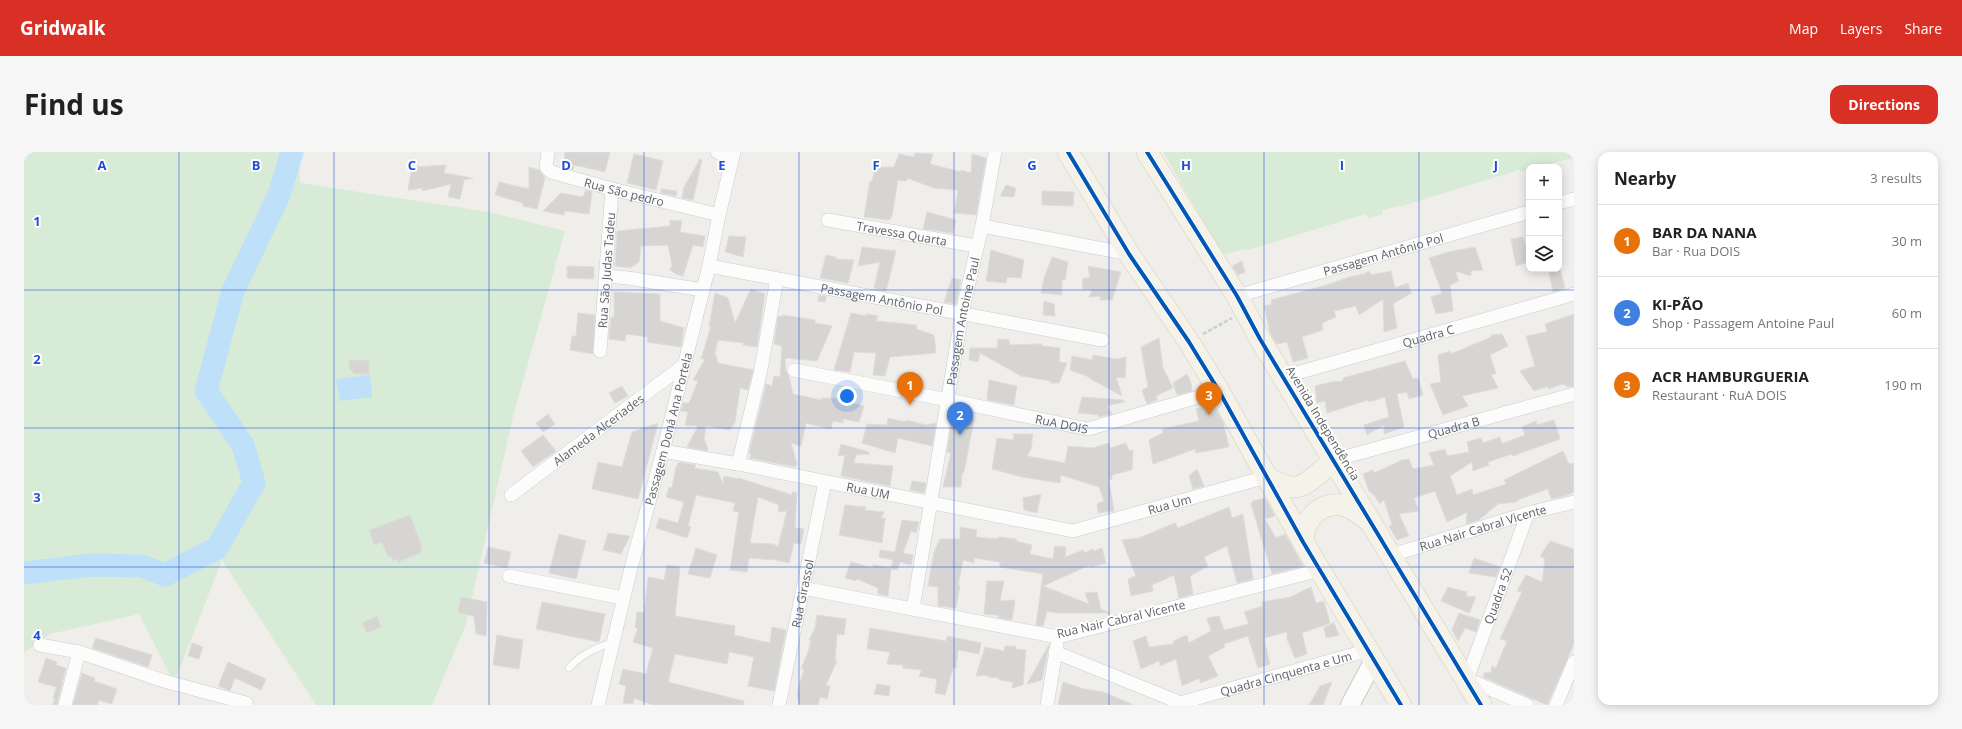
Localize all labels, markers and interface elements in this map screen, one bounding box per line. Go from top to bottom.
text: Gridwalk [20,15,106,41]
text: Map [1789,19,1818,38]
text: Layers [1840,19,1882,38]
text: Share [1904,19,1942,38]
text: Find us [24,85,124,123]
button: Directions [1830,85,1938,124]
text: A [98,156,107,174]
text: B [252,156,261,174]
text: C [408,156,416,174]
text: D [561,156,571,174]
text: E [718,156,726,174]
text: F [872,156,880,174]
text: G [1027,156,1037,174]
text: H [1181,156,1191,174]
text: I [1340,156,1344,174]
text: J [1493,156,1498,174]
map controls [1526,164,1562,272]
button: + [1526,164,1562,200]
text: Nearby [1614,167,1676,190]
text: 3 results [1870,169,1922,187]
street label: Rua São pedro [582,173,666,210]
button: − [1526,200,1562,236]
text: 1 [33,212,41,230]
street label: Rua São Judas Tadeu [593,212,619,329]
street label: Travessa Quarta [855,217,948,249]
text: BAR DA NANA [1652,222,1757,242]
street label: Passagem Antônio Pol [1321,229,1445,279]
text: 1 [1623,232,1631,250]
text: 30 m [1892,232,1922,250]
button: layers [1526,236,1562,272]
text: Bar · Rua DOIS [1652,242,1740,260]
street label: Passagem Antoine Paul [942,255,983,387]
street label: Passagem Antônio Pol [819,279,945,318]
text: KI-PÃO [1652,294,1703,314]
text: 2 [1623,304,1631,322]
text: 60 m [1892,304,1922,322]
text: Shop · Passagem Antoine Paul [1652,314,1834,332]
street label: Quadra C [1400,320,1456,351]
text: 2 [33,350,41,368]
street label: Passagem Doná Ana Portela [640,350,696,507]
street label: Avenida Independência [1282,362,1364,484]
text: ACR HAMBURGUERIA [1652,366,1809,386]
pin: 1 [897,372,923,405]
text: 3 [1623,376,1631,394]
text: 190 m [1884,376,1922,394]
pin: 3 [1196,382,1222,415]
your location [837,386,857,406]
text: Restaurant · RuA DOIS [1652,386,1787,404]
street label: Alameda Alceriades [549,390,647,469]
pin: 2 [947,402,973,435]
street label: RuA DOIS [1034,410,1090,437]
street label: Quadra B [1426,412,1482,442]
street label: Rua UM [845,477,892,503]
text: 3 [33,488,41,506]
street label: Rua Um [1146,490,1193,518]
street label: Rua Nair Cabral Vicente [1417,500,1548,555]
street label: Rua Girassol [787,558,817,629]
street label: Quadra 52 [1479,565,1516,627]
street label: Rua Nair Cabral Vicente [1055,596,1187,642]
text: 4 [33,626,41,644]
street label: Quadra Cinquenta e Um [1218,647,1354,700]

